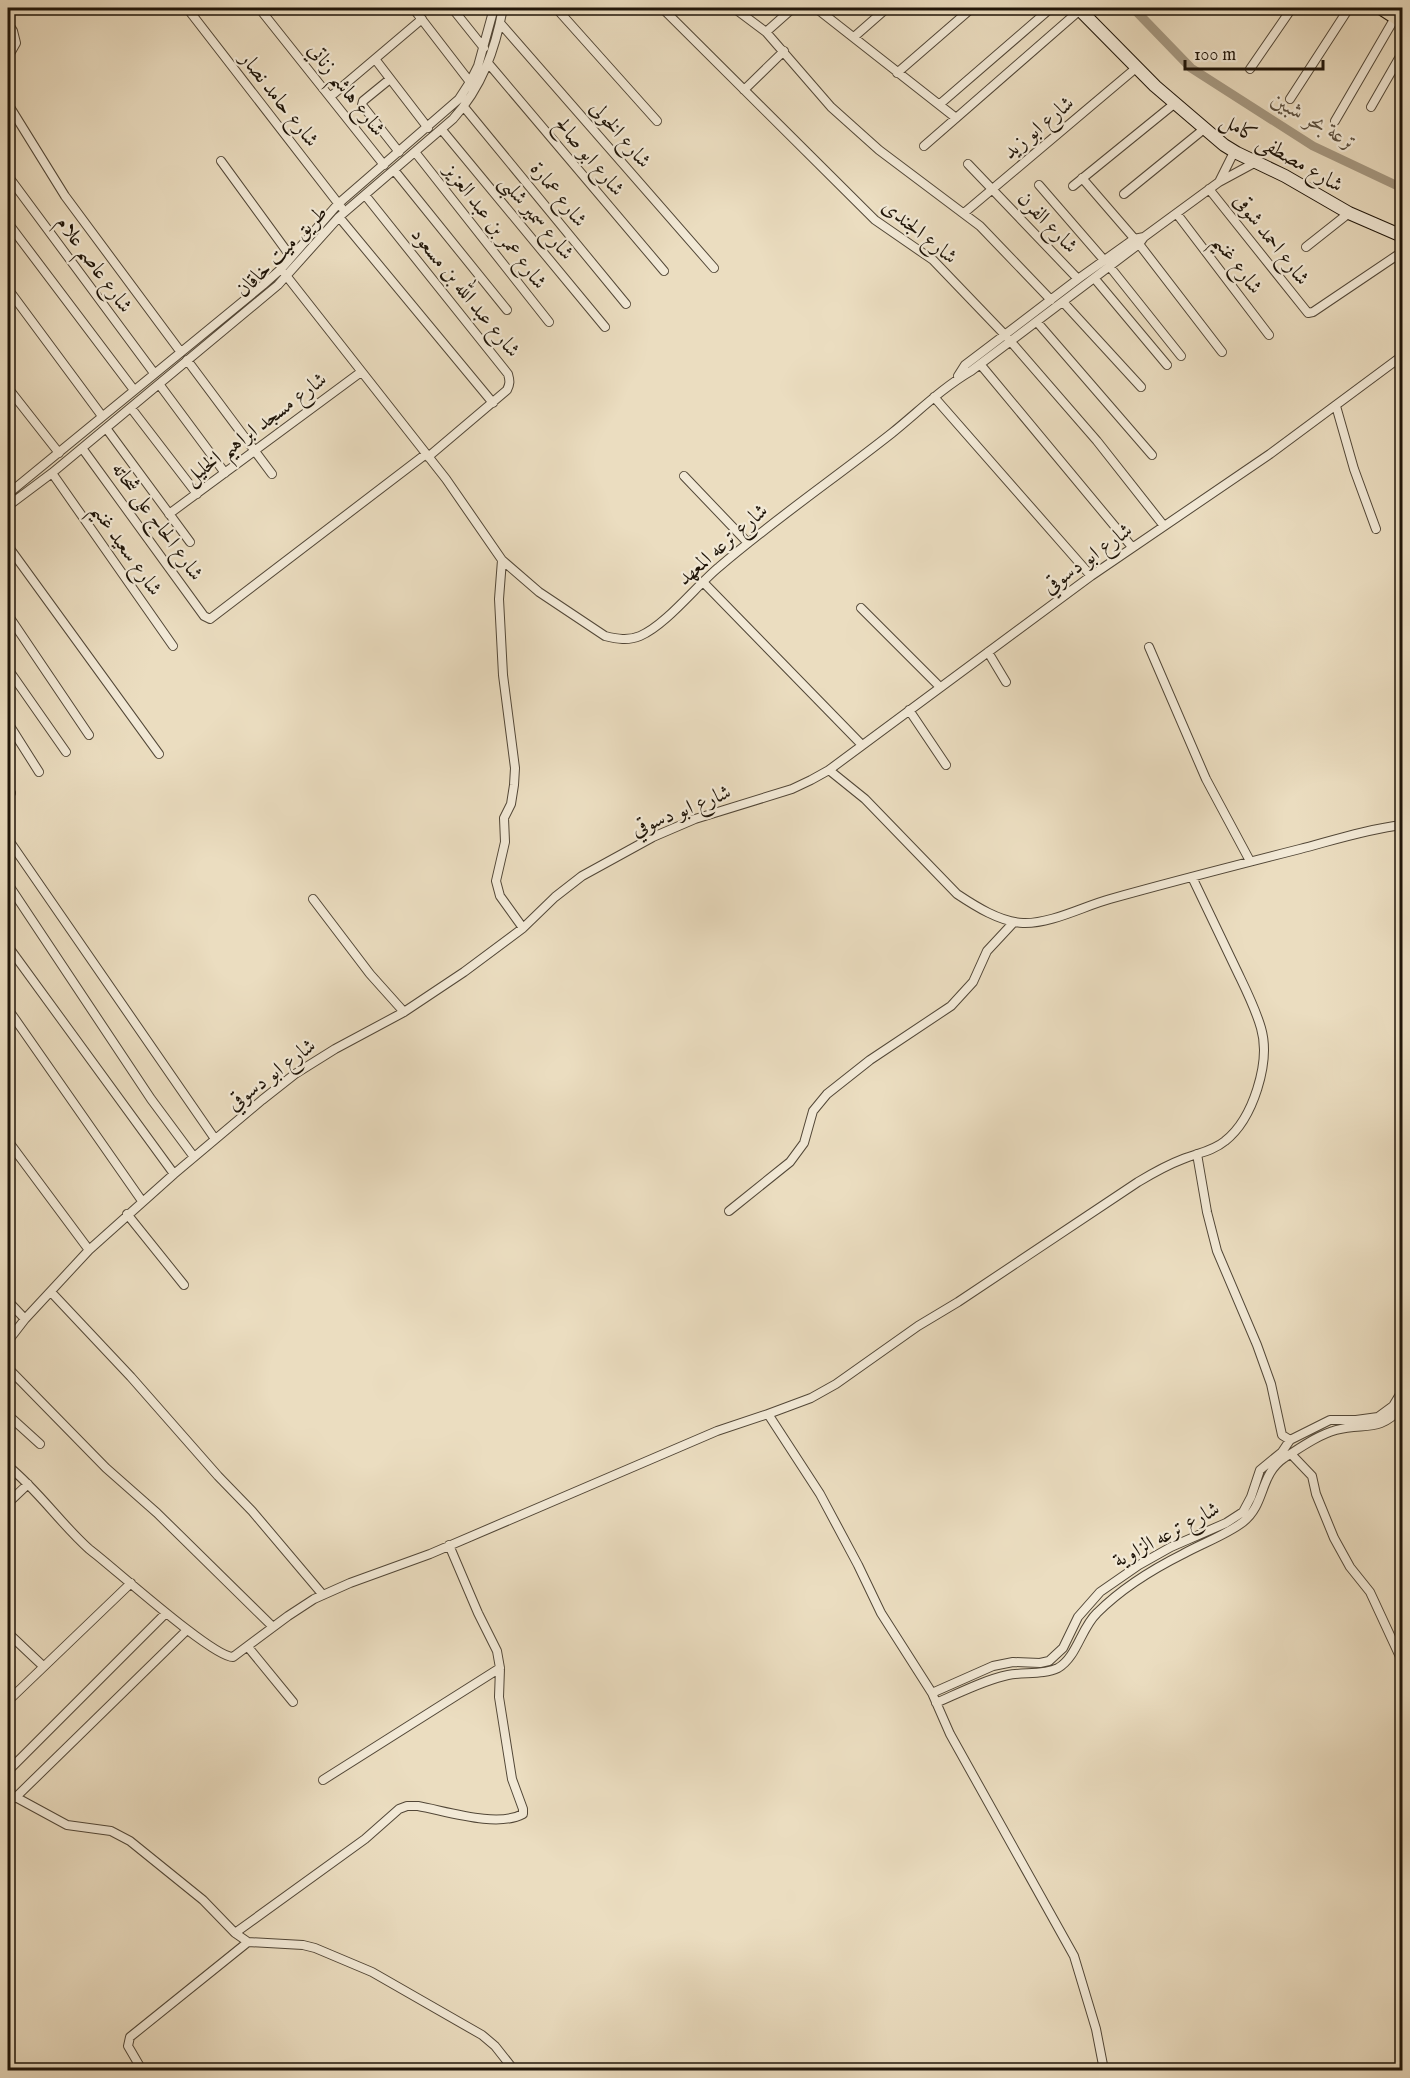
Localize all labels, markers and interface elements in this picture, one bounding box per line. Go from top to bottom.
scale bar [1185,33,1323,71]
street label: شارع هاشم زناتي [296,38,391,146]
text: 100 m [1194,44,1236,67]
street label: شارع حامد نصار [230,45,324,155]
water label: ترعة بحر شبين [1265,86,1363,158]
street label: شارع ابو زيد [998,90,1082,168]
street label: شارع الخولى [581,95,657,176]
street label: شارع مصطفى كامل [1213,107,1348,202]
street label: شارع ابو صالح [546,112,630,204]
street label: شارع عمر بن عبد العزيز [434,157,552,297]
street label: شارع عمارة [521,157,592,235]
street label: شارع سمير شلبى [490,170,579,268]
street label: شارع الفرن [1009,186,1083,262]
street label: شارع احمد شوقى [1224,188,1315,293]
street label: شارع الجندى [874,193,962,273]
street label: طريق ميت خاقان [230,200,334,304]
street label: شارع عاصم علام [45,211,138,322]
street label: شارع عبد الله بن مسعود [402,219,530,366]
street label: شارع غنيم [1201,230,1268,304]
street label: شارع مسجد ابراهيم الخليل [179,367,336,497]
street label: شارع الحاج على شحاته [101,457,209,589]
street label: شارع سعيد غنيم [79,498,168,605]
street label: شارع ترعه المعهد [672,498,776,594]
street label: شارع ابو دسوقي [1037,517,1140,603]
street label: شارع ابو دسوقي [628,779,736,846]
street label: شارع ابو دسوقي [222,1033,324,1120]
street label: شارع ترعه الزاوية [1109,1496,1226,1577]

